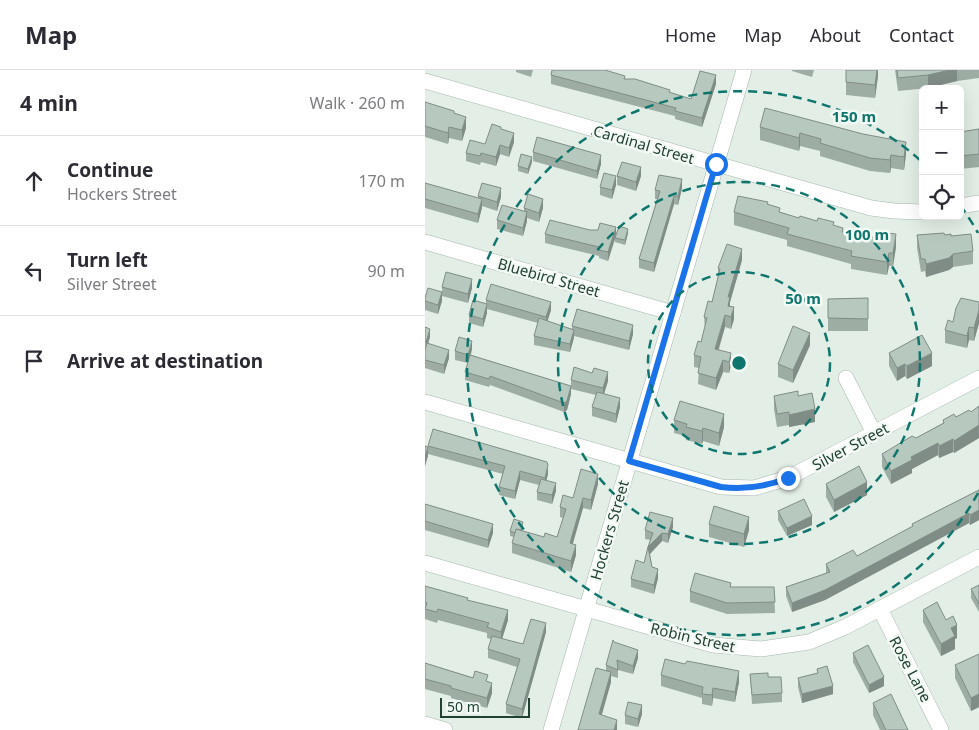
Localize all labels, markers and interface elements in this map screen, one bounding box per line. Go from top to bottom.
text: Map [25,18,77,51]
text: Home [665,23,716,47]
text: Map [744,23,782,47]
text: About [810,23,861,47]
text: Contact [889,23,954,47]
map controls [919,85,964,220]
button: + [919,85,964,130]
text: 4 min [20,89,78,117]
text: Walk · 260 m [310,92,405,114]
text: 150 m [832,106,876,126]
street label: Cardinal Street [591,120,697,168]
button: − [919,130,964,175]
route start [705,153,728,176]
text: Continue [67,157,153,183]
icon: ahead [20,167,48,195]
text: 170 m [358,170,405,192]
button: locate [919,175,964,220]
text: Hockers Street [67,183,177,205]
text: 100 m [845,224,889,244]
text: Turn left [67,247,148,273]
street label: Bluebird Street [496,253,603,301]
icon: left [20,257,48,285]
text: 90 m [368,260,405,282]
text: Silver Street [67,273,157,295]
text: 50 m [785,288,821,308]
icon: arrive [20,347,48,375]
text: Arrive at destination [67,348,263,374]
centre of rings [730,354,748,372]
street label: Silver Street [808,417,892,475]
route end [777,467,800,490]
street label: Hockers Street [585,477,633,582]
street label: Robin Street [649,618,738,657]
street label: Rose Lane [885,633,937,705]
scale bar [440,695,530,718]
text: 50 m [447,697,480,716]

